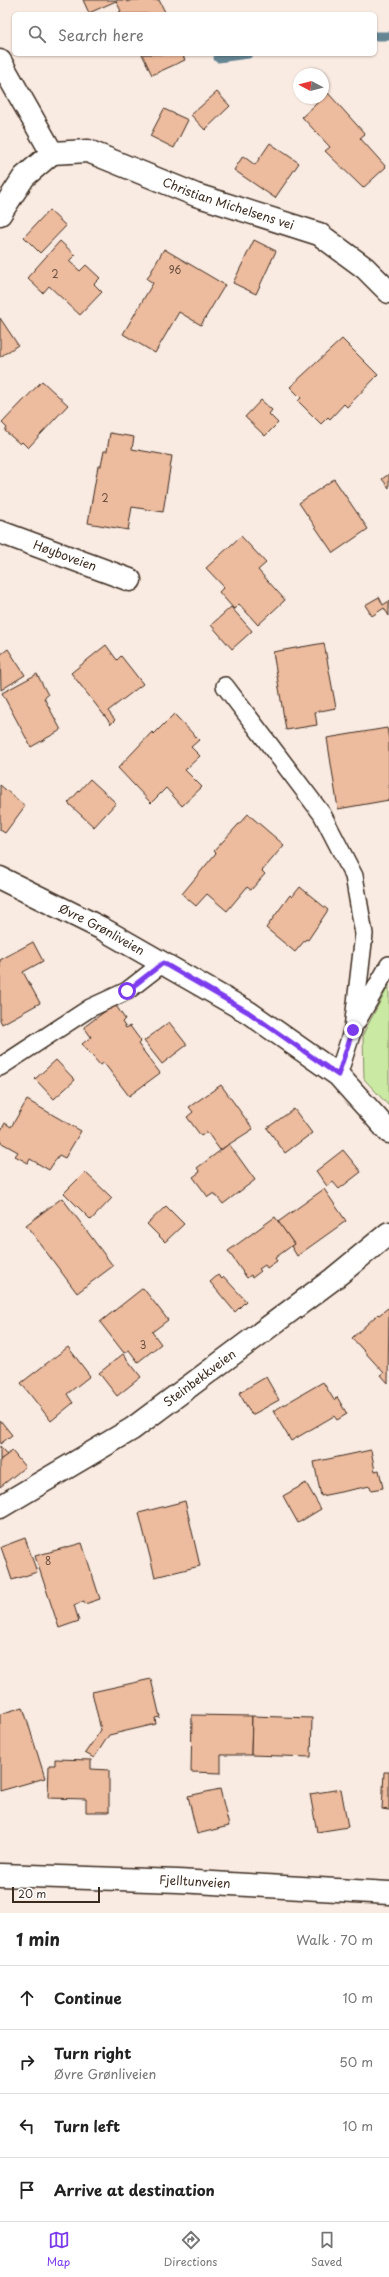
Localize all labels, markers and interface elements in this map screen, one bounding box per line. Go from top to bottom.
search box [12,12,377,56]
icon: search [26,23,48,45]
text: Search here [58,23,144,46]
north arrow [293,68,329,104]
street label: Christian Michelsens vei [160,172,297,234]
house number: 96 [169,262,181,277]
house number: 2 [51,266,59,281]
house number: 2 [101,490,109,505]
street label: Høyboveien [31,535,99,575]
street label: Øvre Grønliveien [56,898,148,959]
route start [118,982,136,1000]
route end [344,1021,362,1039]
house number: 3 [140,1337,146,1352]
street label: Steinbekkveien [159,1345,239,1410]
house number: 8 [45,1553,51,1568]
street label: Fjelltunveien [159,1870,231,1892]
scale bar [12,1885,100,1904]
text: 20 m [18,1885,46,1902]
text: 1 min [16,1926,60,1952]
text: Walk · 70 m [296,1930,373,1949]
text: Continue [54,1986,122,2009]
icon: ahead [16,1987,38,2009]
text: 10 m [343,1988,373,2007]
text: Turn right [54,2041,131,2064]
icon: right [16,2051,38,2073]
text: 50 m [339,2052,373,2071]
text: Øvre Grønliveien [54,2064,156,2083]
text: Turn left [54,2114,120,2137]
icon: left [16,2115,38,2137]
text: 10 m [343,2116,373,2135]
text: Arrive at destination [54,2178,215,2201]
icon: arrive [16,2179,38,2201]
tab: Map [47,2229,70,2270]
tab: Directions [164,2229,217,2270]
tab: Saved [311,2229,342,2270]

